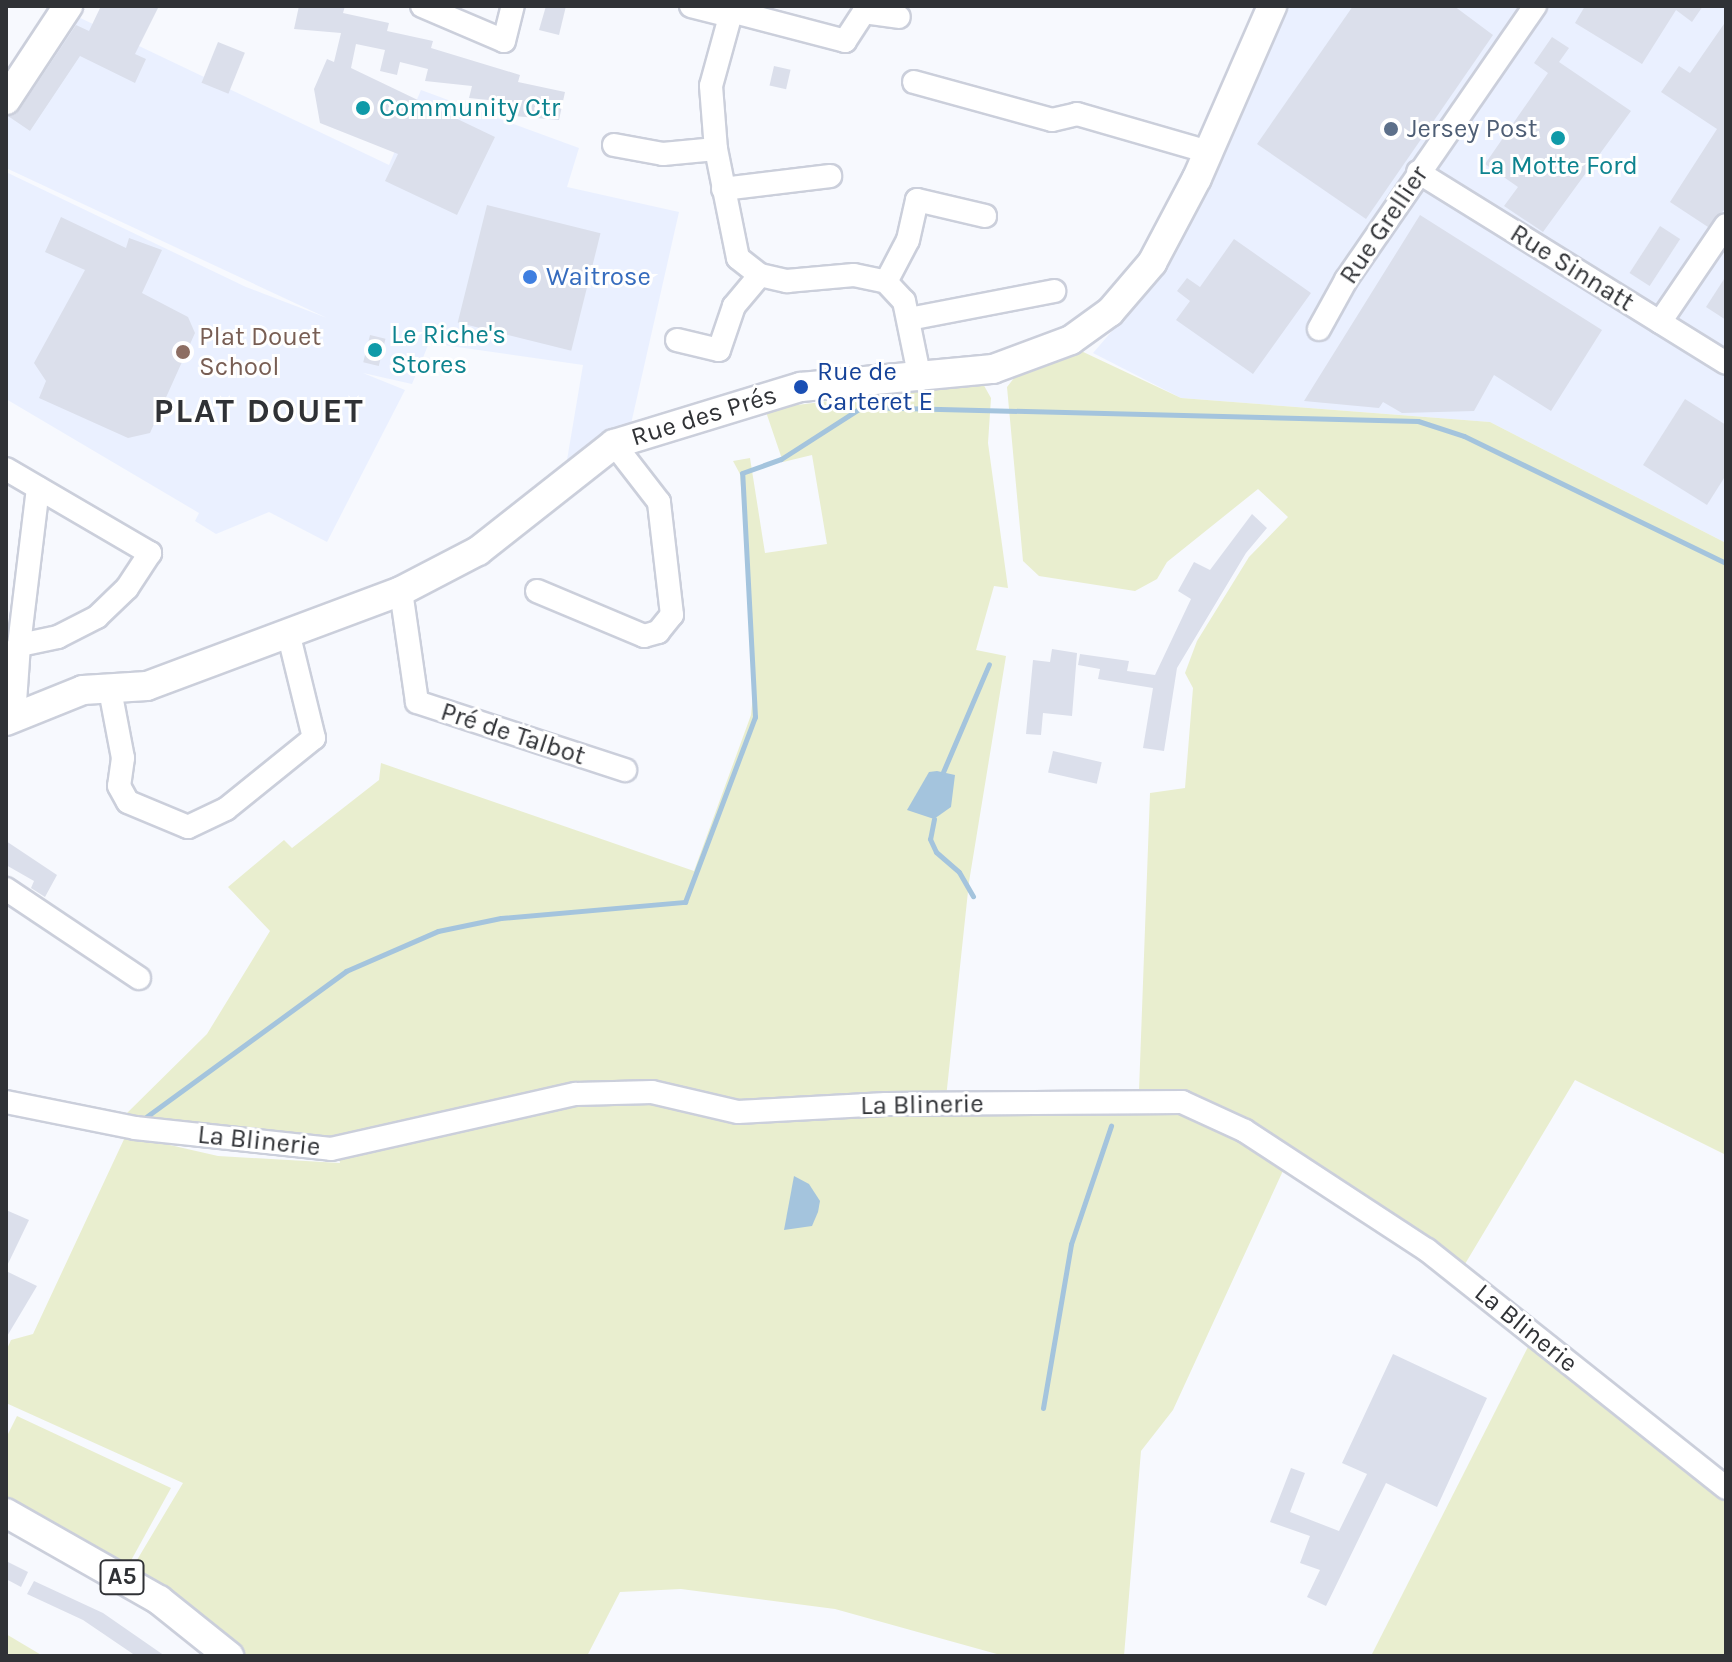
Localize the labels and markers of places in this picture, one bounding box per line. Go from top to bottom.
place label: Community Ctr [379,92,560,124]
marker: Community Ctr [354,99,372,117]
place label: Jersey Post [1407,113,1538,145]
marker: Jersey Post [1382,120,1400,138]
marker: La Motte Ford [1549,129,1567,147]
place label: La Motte Ford [1478,150,1638,182]
place label: Waitrose [546,261,651,293]
marker: Waitrose [521,268,539,286]
place label: Le Riche's Stores [391,319,506,380]
place label: Plat Douet School [199,321,321,382]
marker: Le Riche's Stores [366,341,384,359]
marker: Plat Douet School [174,343,192,361]
place label: Rue de Carteret E [817,356,933,418]
marker: Rue de Carteret E [792,378,810,396]

